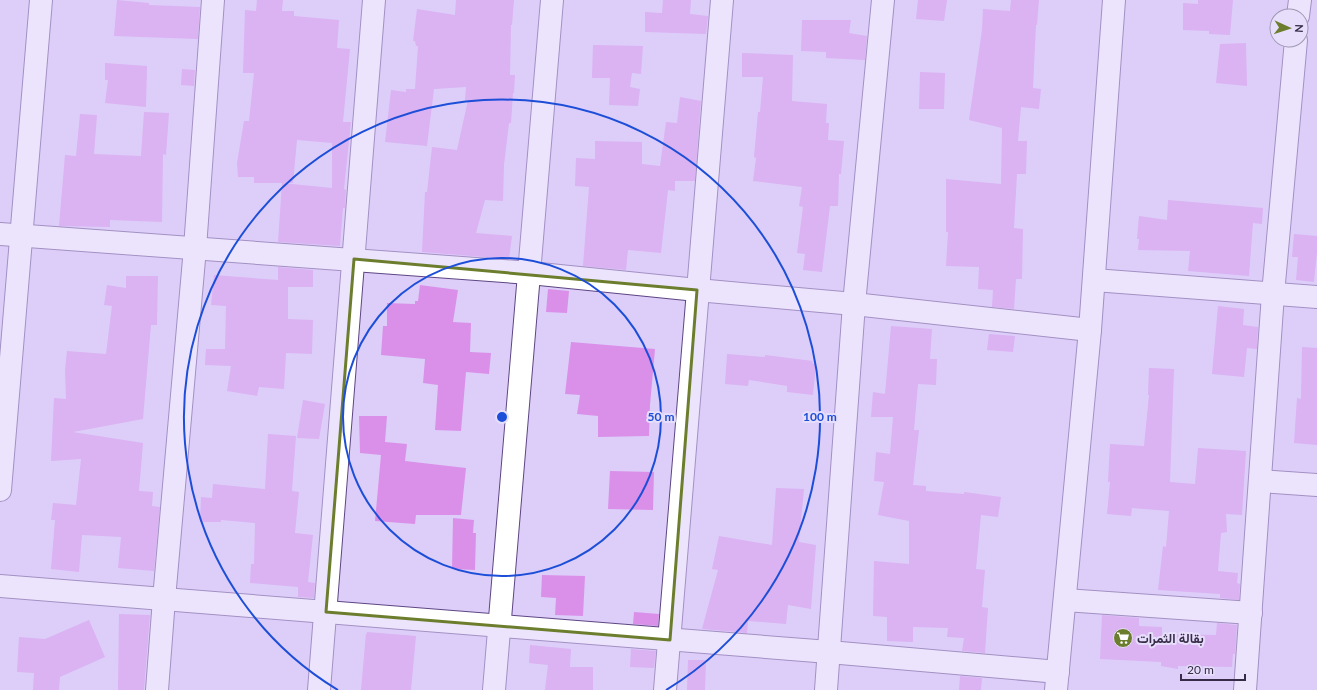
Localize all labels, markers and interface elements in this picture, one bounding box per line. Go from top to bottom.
north arrow [1269,8,1309,48]
text: N [1293,24,1306,33]
text: 50 m [648,409,674,424]
text: 100 m [803,409,837,424]
centre of rings [495,410,509,424]
supermarket icon: بقالة الثمرات [1112,627,1134,649]
place label: بقالة الثمرات [1137,630,1204,647]
scale bar [1181,656,1245,682]
text: 20 m [1187,662,1214,677]

